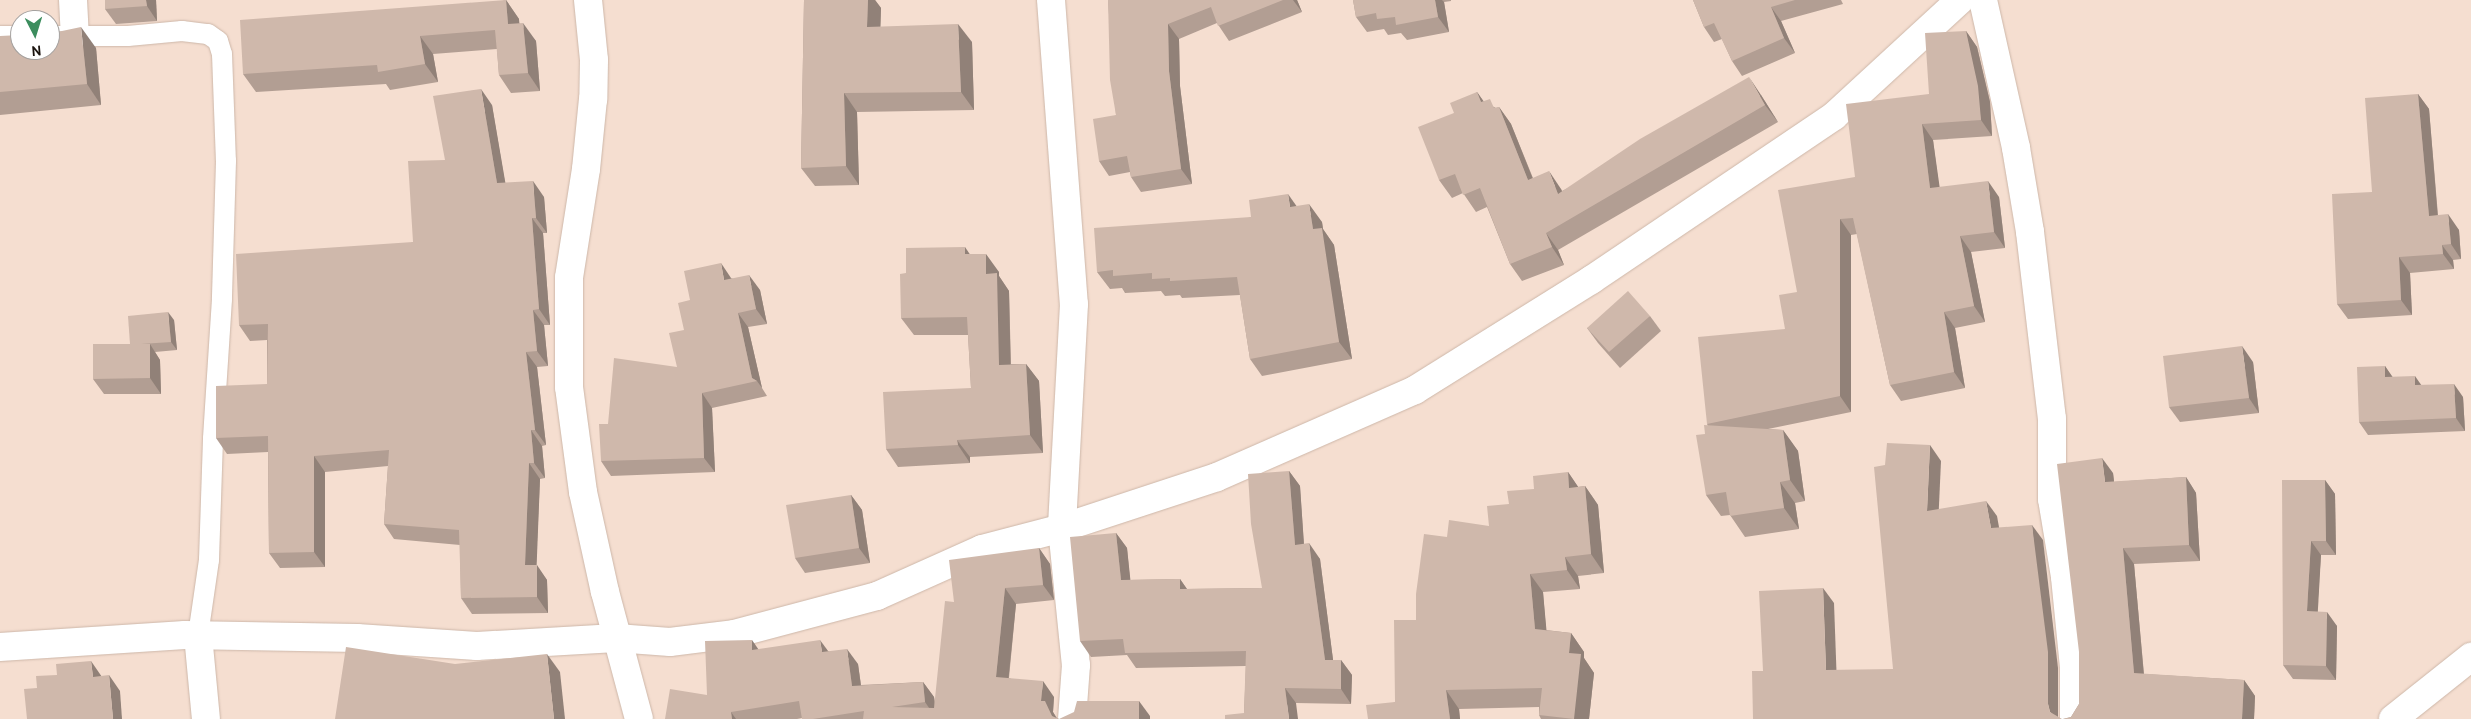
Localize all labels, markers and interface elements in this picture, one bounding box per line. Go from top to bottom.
north arrow [10,10,60,60]
text: N [31,41,42,58]

